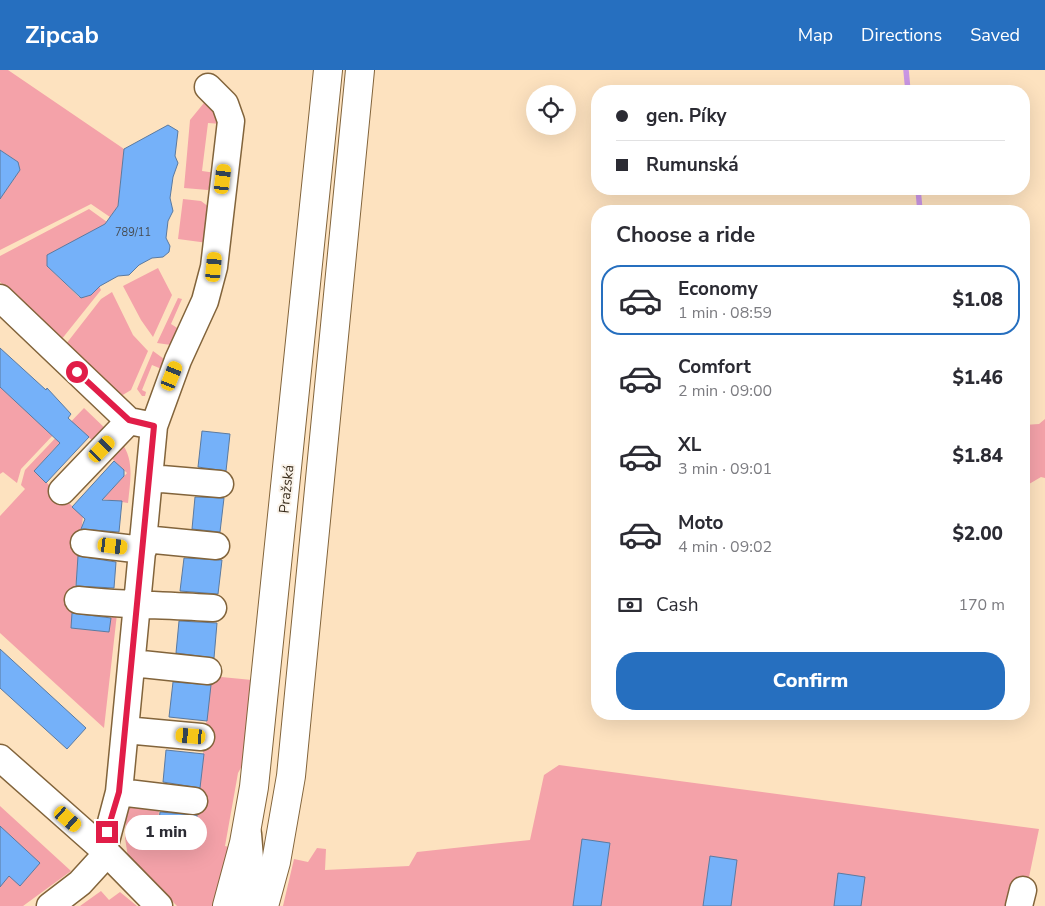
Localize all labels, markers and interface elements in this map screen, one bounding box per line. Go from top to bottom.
text: Zipcab [25,19,99,51]
text: Map [798,23,833,47]
text: Directions [861,23,942,47]
text: Saved [970,23,1020,47]
map controls [526,85,576,135]
button: locate [526,85,576,135]
text: gen. Píky [646,103,726,129]
text: Rumunská [646,152,739,178]
car [213,163,232,195]
text: Choose a ride [616,220,755,250]
house number: 789/11 [115,225,151,240]
car [205,251,222,283]
text: Economy [678,276,758,302]
icon: car [618,278,663,323]
text: $1.08 [952,287,1003,313]
text: 1 min · 08:59 [678,302,772,324]
text: Comfort [678,354,751,380]
icon: car [618,356,663,401]
car [159,359,184,393]
route start [66,361,88,383]
text: $1.46 [952,365,1003,391]
text: 2 min · 09:00 [678,380,772,402]
text: XL [678,432,701,458]
car [86,433,117,465]
icon: car [618,434,663,479]
text: $1.84 [952,443,1003,469]
text: 3 min · 09:01 [678,458,772,480]
street label: Pražská [275,464,298,514]
text: Moto [678,510,724,536]
icon: car [618,512,663,557]
text: $2.00 [952,521,1003,547]
text: 4 min · 09:02 [678,536,772,558]
car [97,537,128,555]
icon: cash [616,591,644,619]
text: Cash [656,592,698,618]
text: 170 m [958,594,1005,616]
button: Confirm [616,652,1005,710]
car [175,727,206,745]
car [51,803,84,835]
callout: 1 min [124,814,207,850]
route end [96,821,118,843]
text: 1 min [145,821,187,843]

